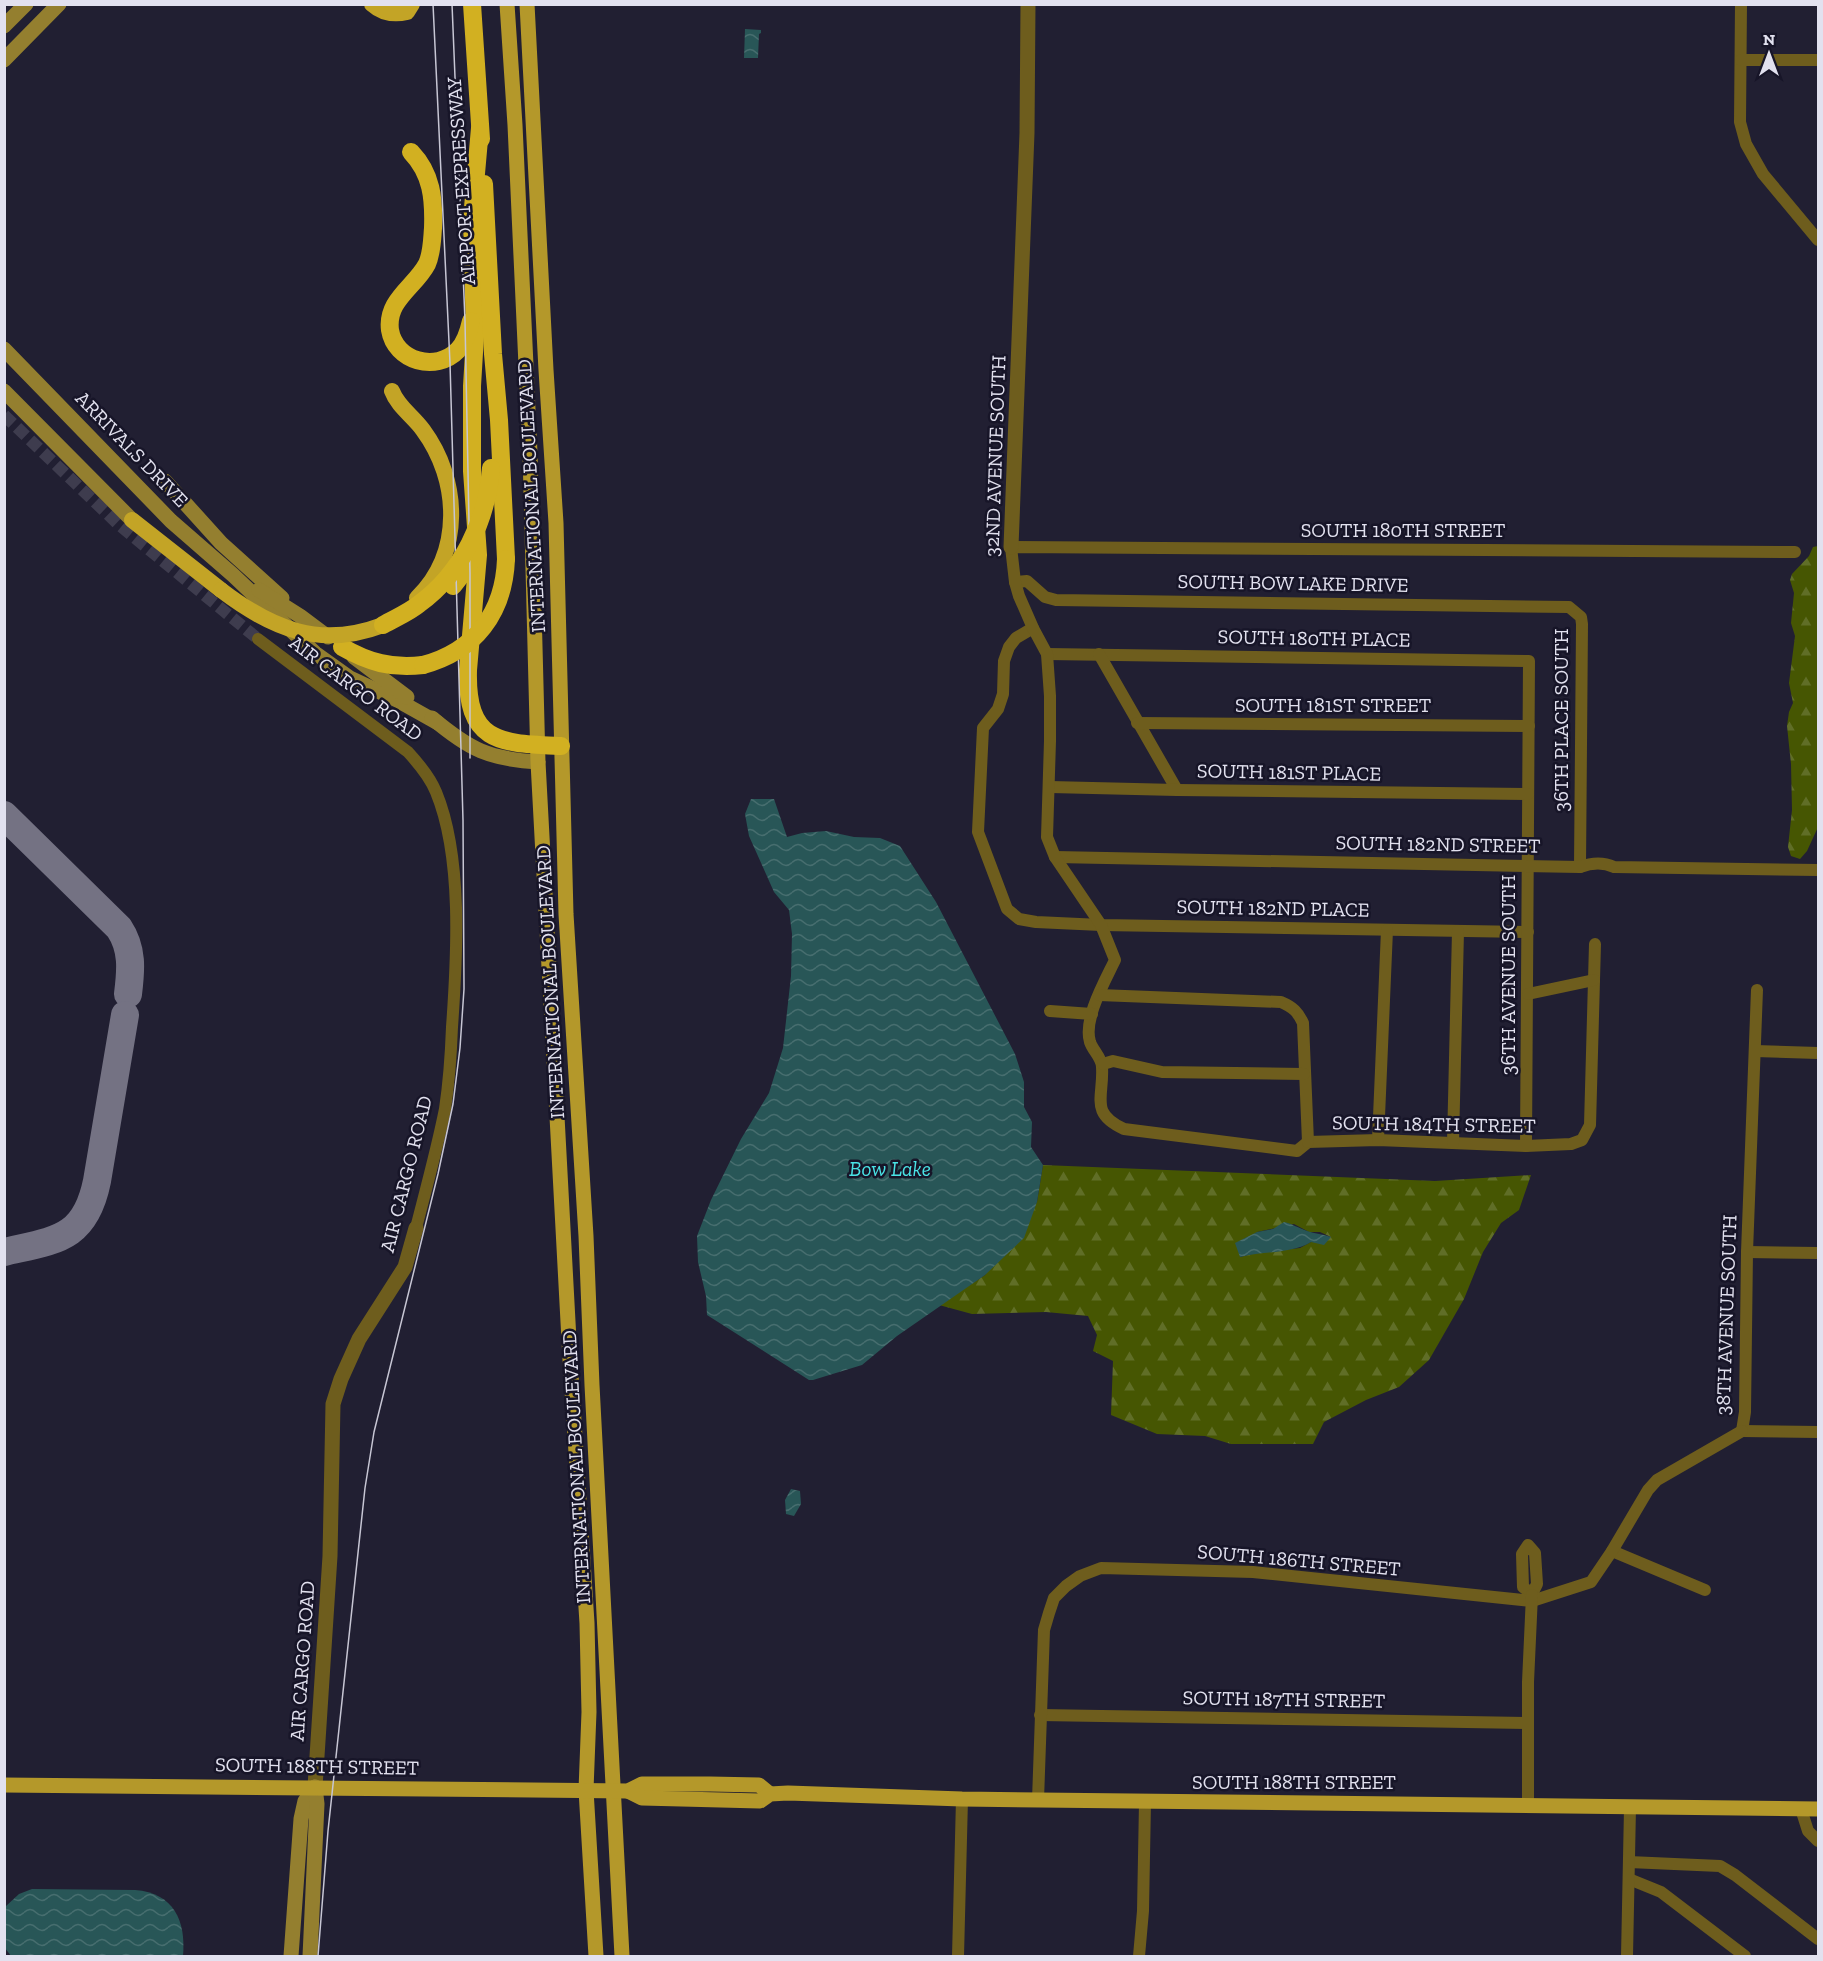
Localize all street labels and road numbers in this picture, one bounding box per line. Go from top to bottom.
street label: AIRPORT EXPRESSWAY [442,75,480,286]
street label: 32ND AVENUE SOUTH [979,355,1011,557]
street label: INTERNATIONAL BOULEVARD [512,359,550,633]
street label: ARRIVALS DRIVE [71,386,193,512]
street label: SOUTH 180TH STREET [1301,518,1505,542]
street label: SOUTH BOW LAKE DRIVE [1177,569,1409,597]
street label: SOUTH 180TH PLACE [1217,624,1411,652]
street label: 36TH PLACE SOUTH [1549,628,1573,812]
street label: AIR CARGO ROAD [285,630,427,746]
street label: SOUTH 181ST STREET [1235,693,1431,717]
street label: SOUTH 181ST PLACE [1197,758,1381,786]
street label: SOUTH 182ND STREET [1335,830,1541,858]
street label: INTERNATIONAL BOULEVARD [531,845,569,1119]
street label: 36TH AVENUE SOUTH [1496,875,1520,1075]
street label: SOUTH 182ND PLACE [1176,894,1370,922]
street label: AIR CARGO ROAD [375,1093,437,1255]
street label: SOUTH 184TH STREET [1332,1110,1536,1138]
street label: 38TH AVENUE SOUTH [1711,1214,1741,1416]
street label: INTERNATIONAL BOULEVARD [557,1330,595,1604]
street label: SOUTH 186TH STREET [1196,1539,1402,1581]
street label: AIR CARGO ROAD [284,1580,320,1742]
street label: SOUTH 187TH STREET [1182,1685,1386,1713]
street label: SOUTH 188TH STREET [215,1752,419,1780]
street label: SOUTH 188TH STREET [1192,1770,1396,1794]

